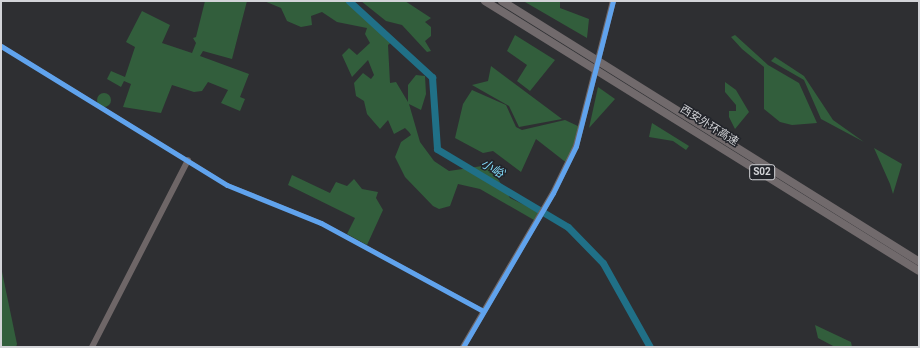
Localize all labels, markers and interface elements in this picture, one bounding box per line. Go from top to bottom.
street label: 西安外环高速 [678,103,740,149]
water label: 小峪 [478,157,506,181]
road number: S02 [749,164,775,180]

